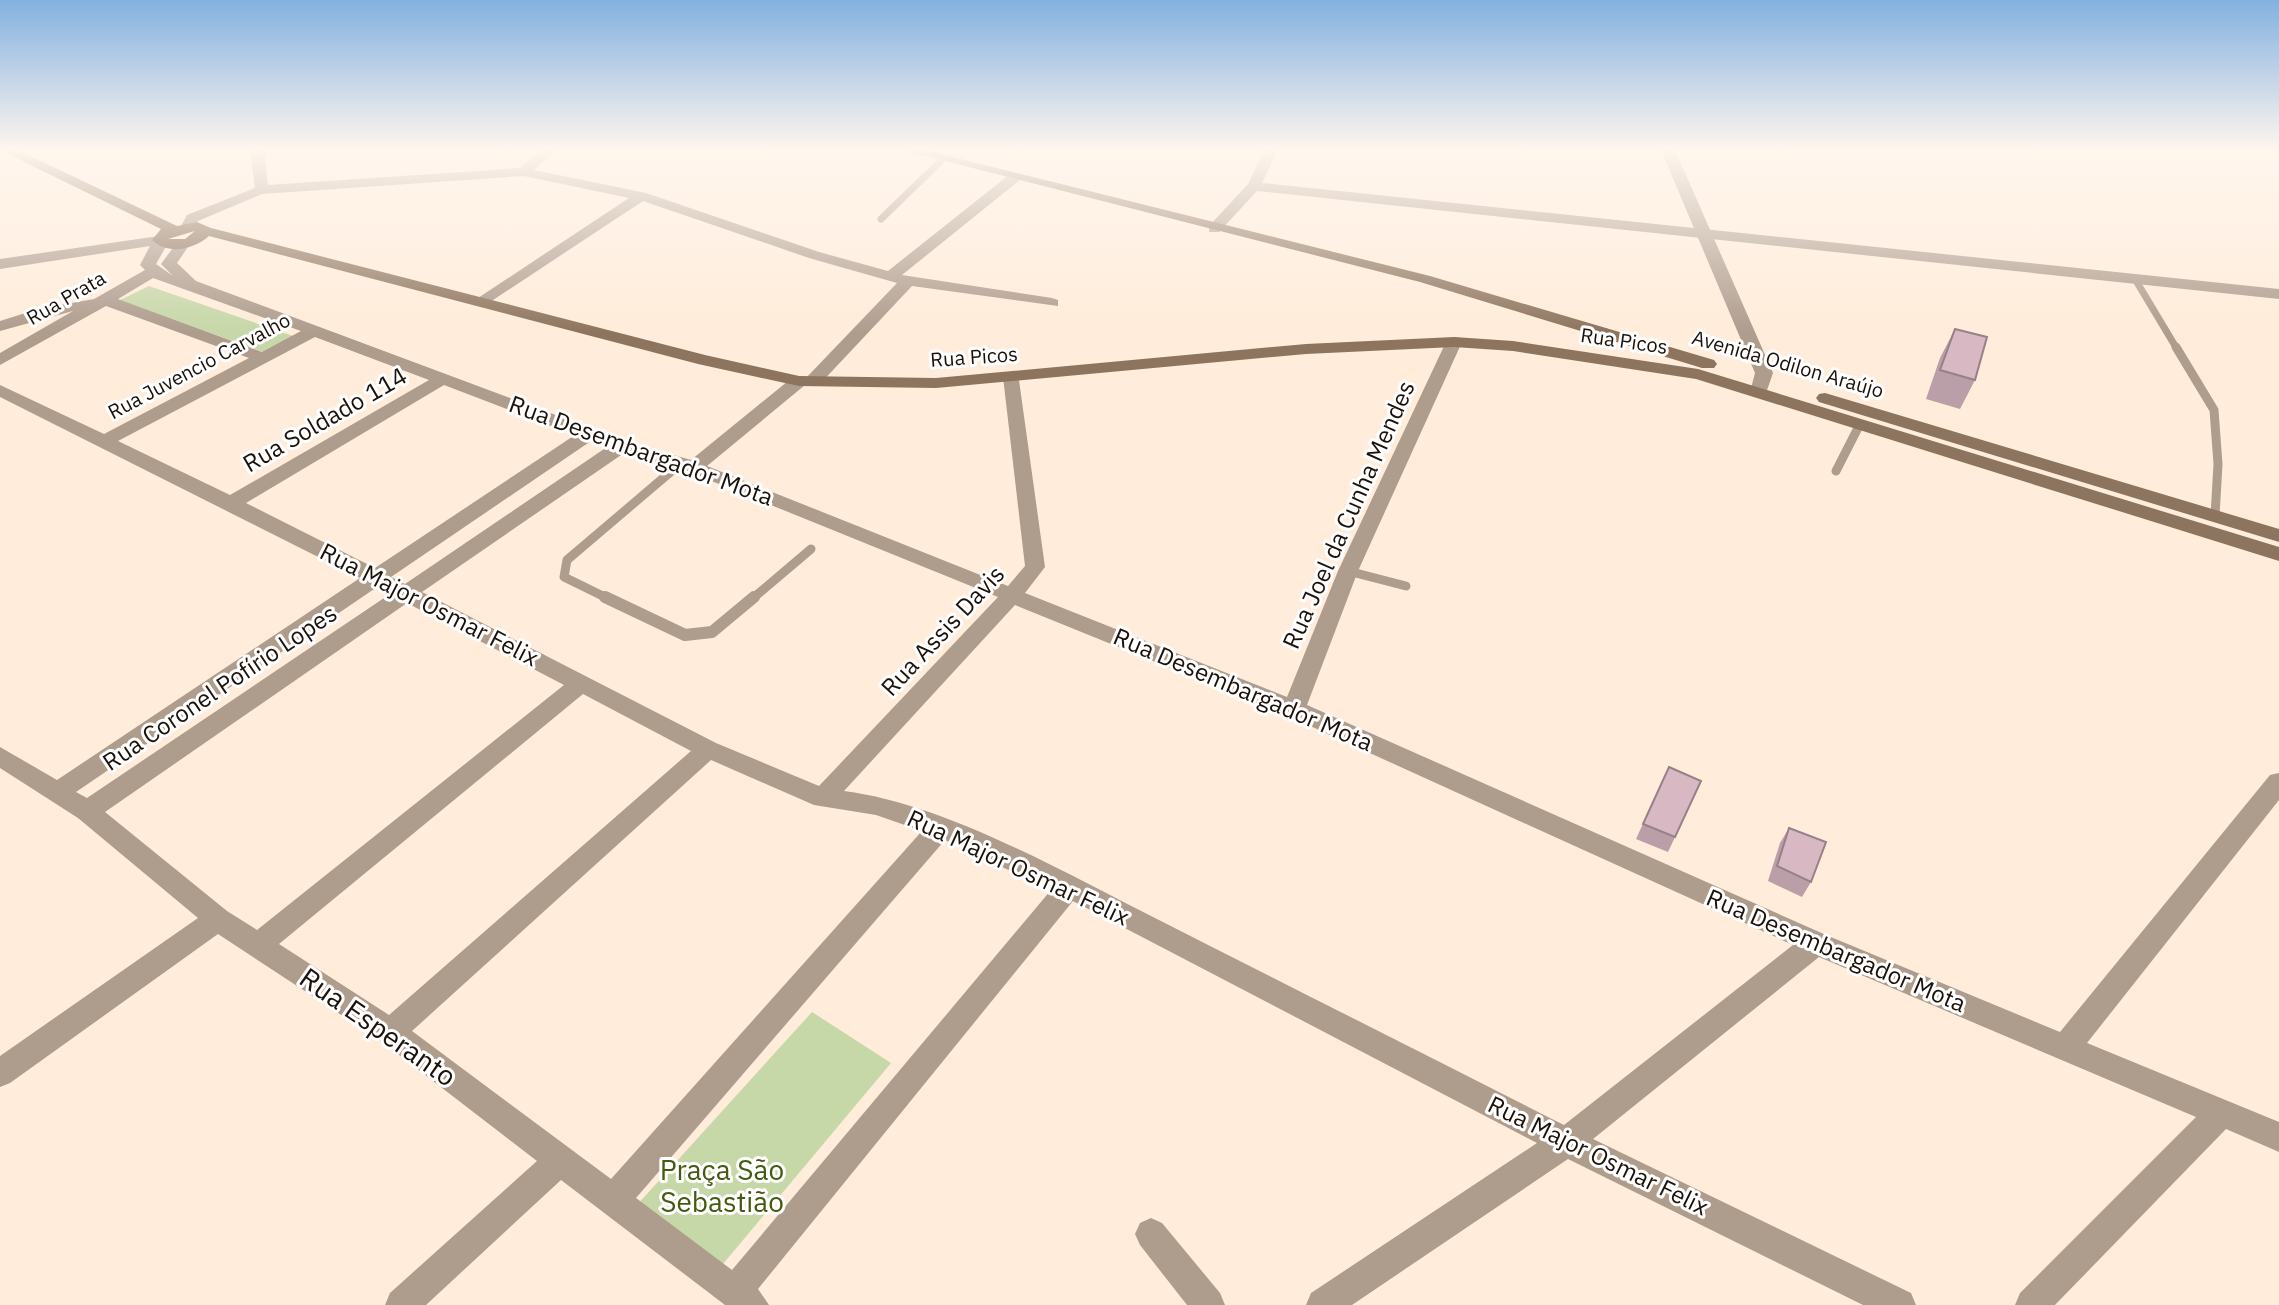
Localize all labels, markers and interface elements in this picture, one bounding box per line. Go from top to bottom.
street label: Rua Prata [21,264,110,331]
street label: Rua Juvencio Carvalho [103,306,295,425]
street label: Rua Picos [1579,321,1669,360]
street label: Avenida Odilon Araújo [1689,323,1887,404]
street label: Rua Picos [929,340,1019,373]
street label: Rua Soldado 114 [237,359,412,479]
street label: Rua Joel da Cunha Mendes [1274,375,1422,654]
street label: Rua Desembargador Mota [505,387,778,513]
street label: Rua Major Osmar Felix [315,535,544,673]
street label: Rua Assis Davis [873,558,1011,703]
street label: Rua Coronel Pofírio Lopes [96,597,343,778]
street label: Rua Desembargador Mota [1109,620,1378,758]
street label: Rua Major Osmar Felix [902,802,1135,933]
street label: Rua Desembargador Mota [1702,881,1971,1019]
street label: Rua Esperanto [293,959,464,1094]
street label: Rua Major Osmar Felix [1483,1088,1714,1222]
park label: Praça São Sebastião [660,1151,784,1220]

